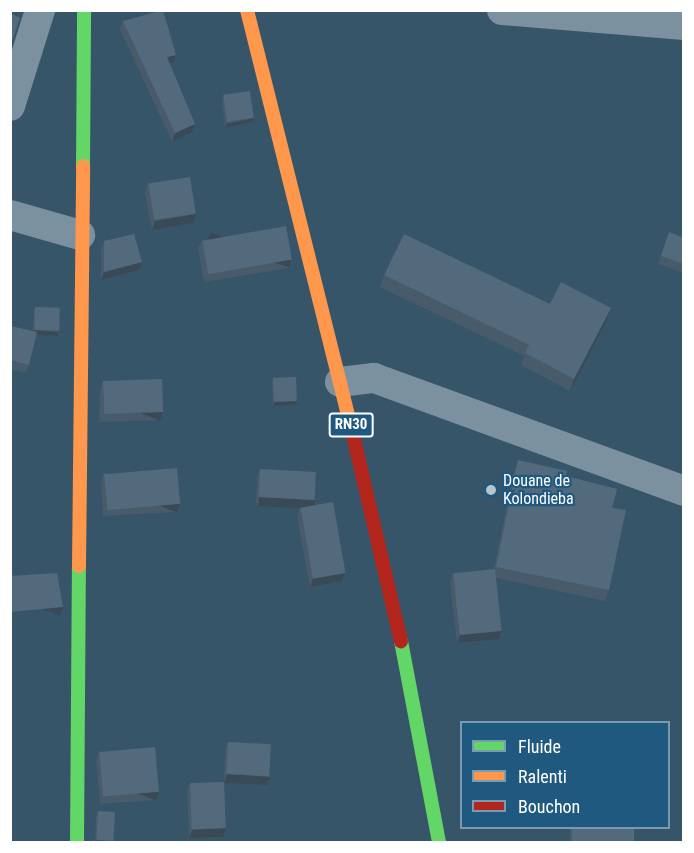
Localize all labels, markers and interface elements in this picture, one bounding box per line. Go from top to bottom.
road number: RN30 [328,413,374,437]
place label: Douane de Kolondieba [503,471,574,509]
marker: Douane de Kolondieba [484,483,498,497]
legend [460,721,670,829]
text: Fluide [518,736,561,757]
text: Ralenti [518,766,567,787]
text: Bouchon [518,796,580,817]

